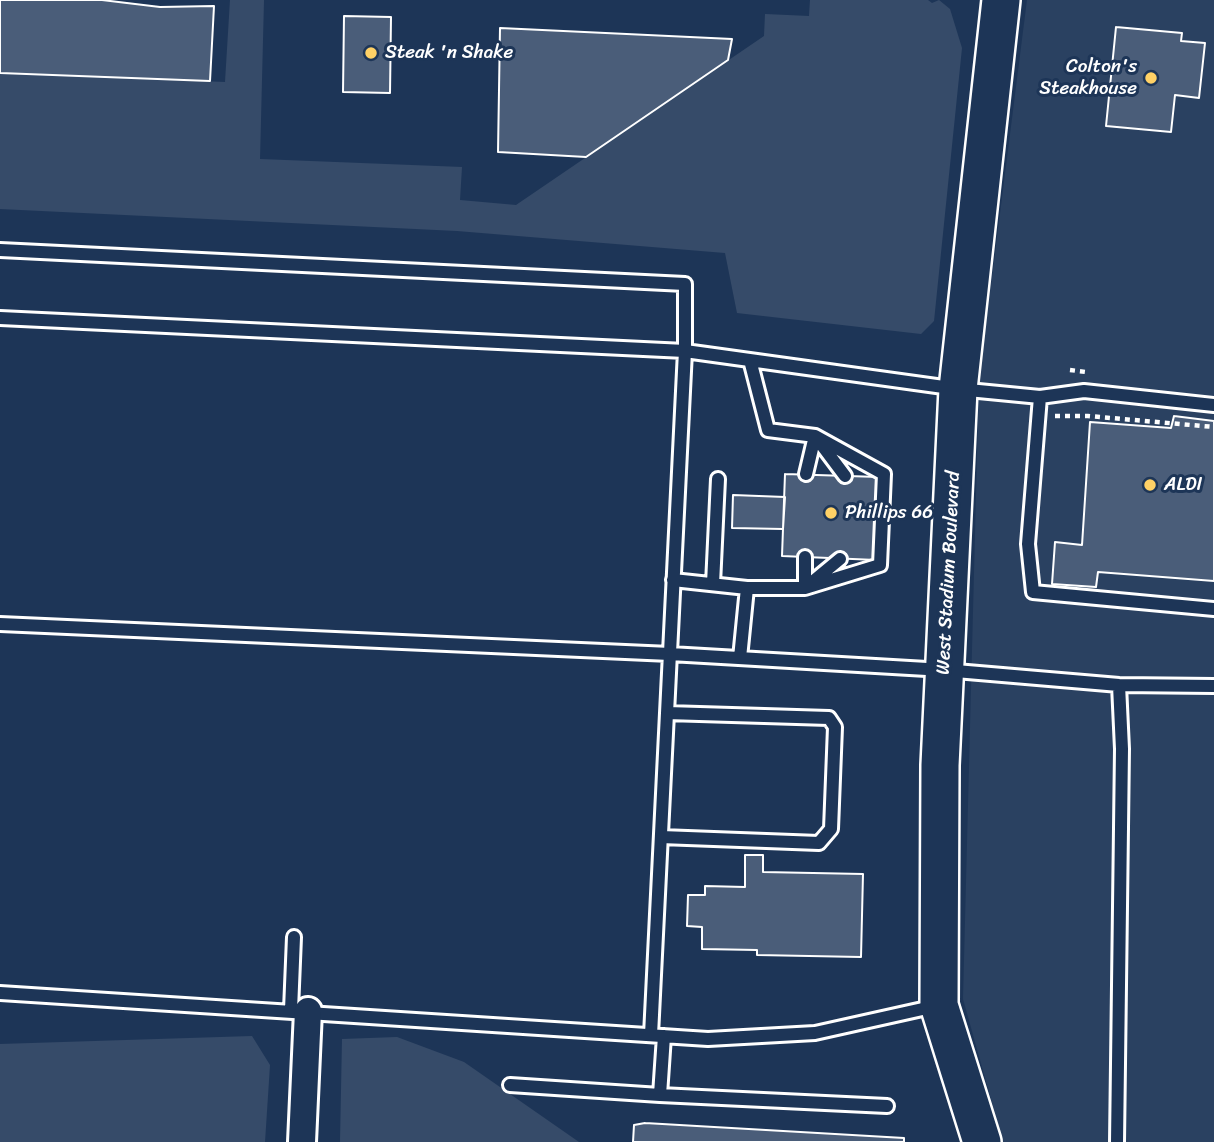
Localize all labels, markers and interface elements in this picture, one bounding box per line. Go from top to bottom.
place label: Steak 'n Shake [385,42,513,64]
marker: Steak 'n Shake [363,45,379,61]
place label: Colton's Steakhouse [1039,56,1137,100]
marker: Colton's Steakhouse [1143,70,1159,86]
street label: West Stadium Boulevard [932,471,966,675]
place label: ALDI [1164,474,1202,496]
marker: ALDI [1142,477,1158,493]
place label: Phillips 66 [845,502,933,524]
marker: Phillips 66 [823,505,839,521]

